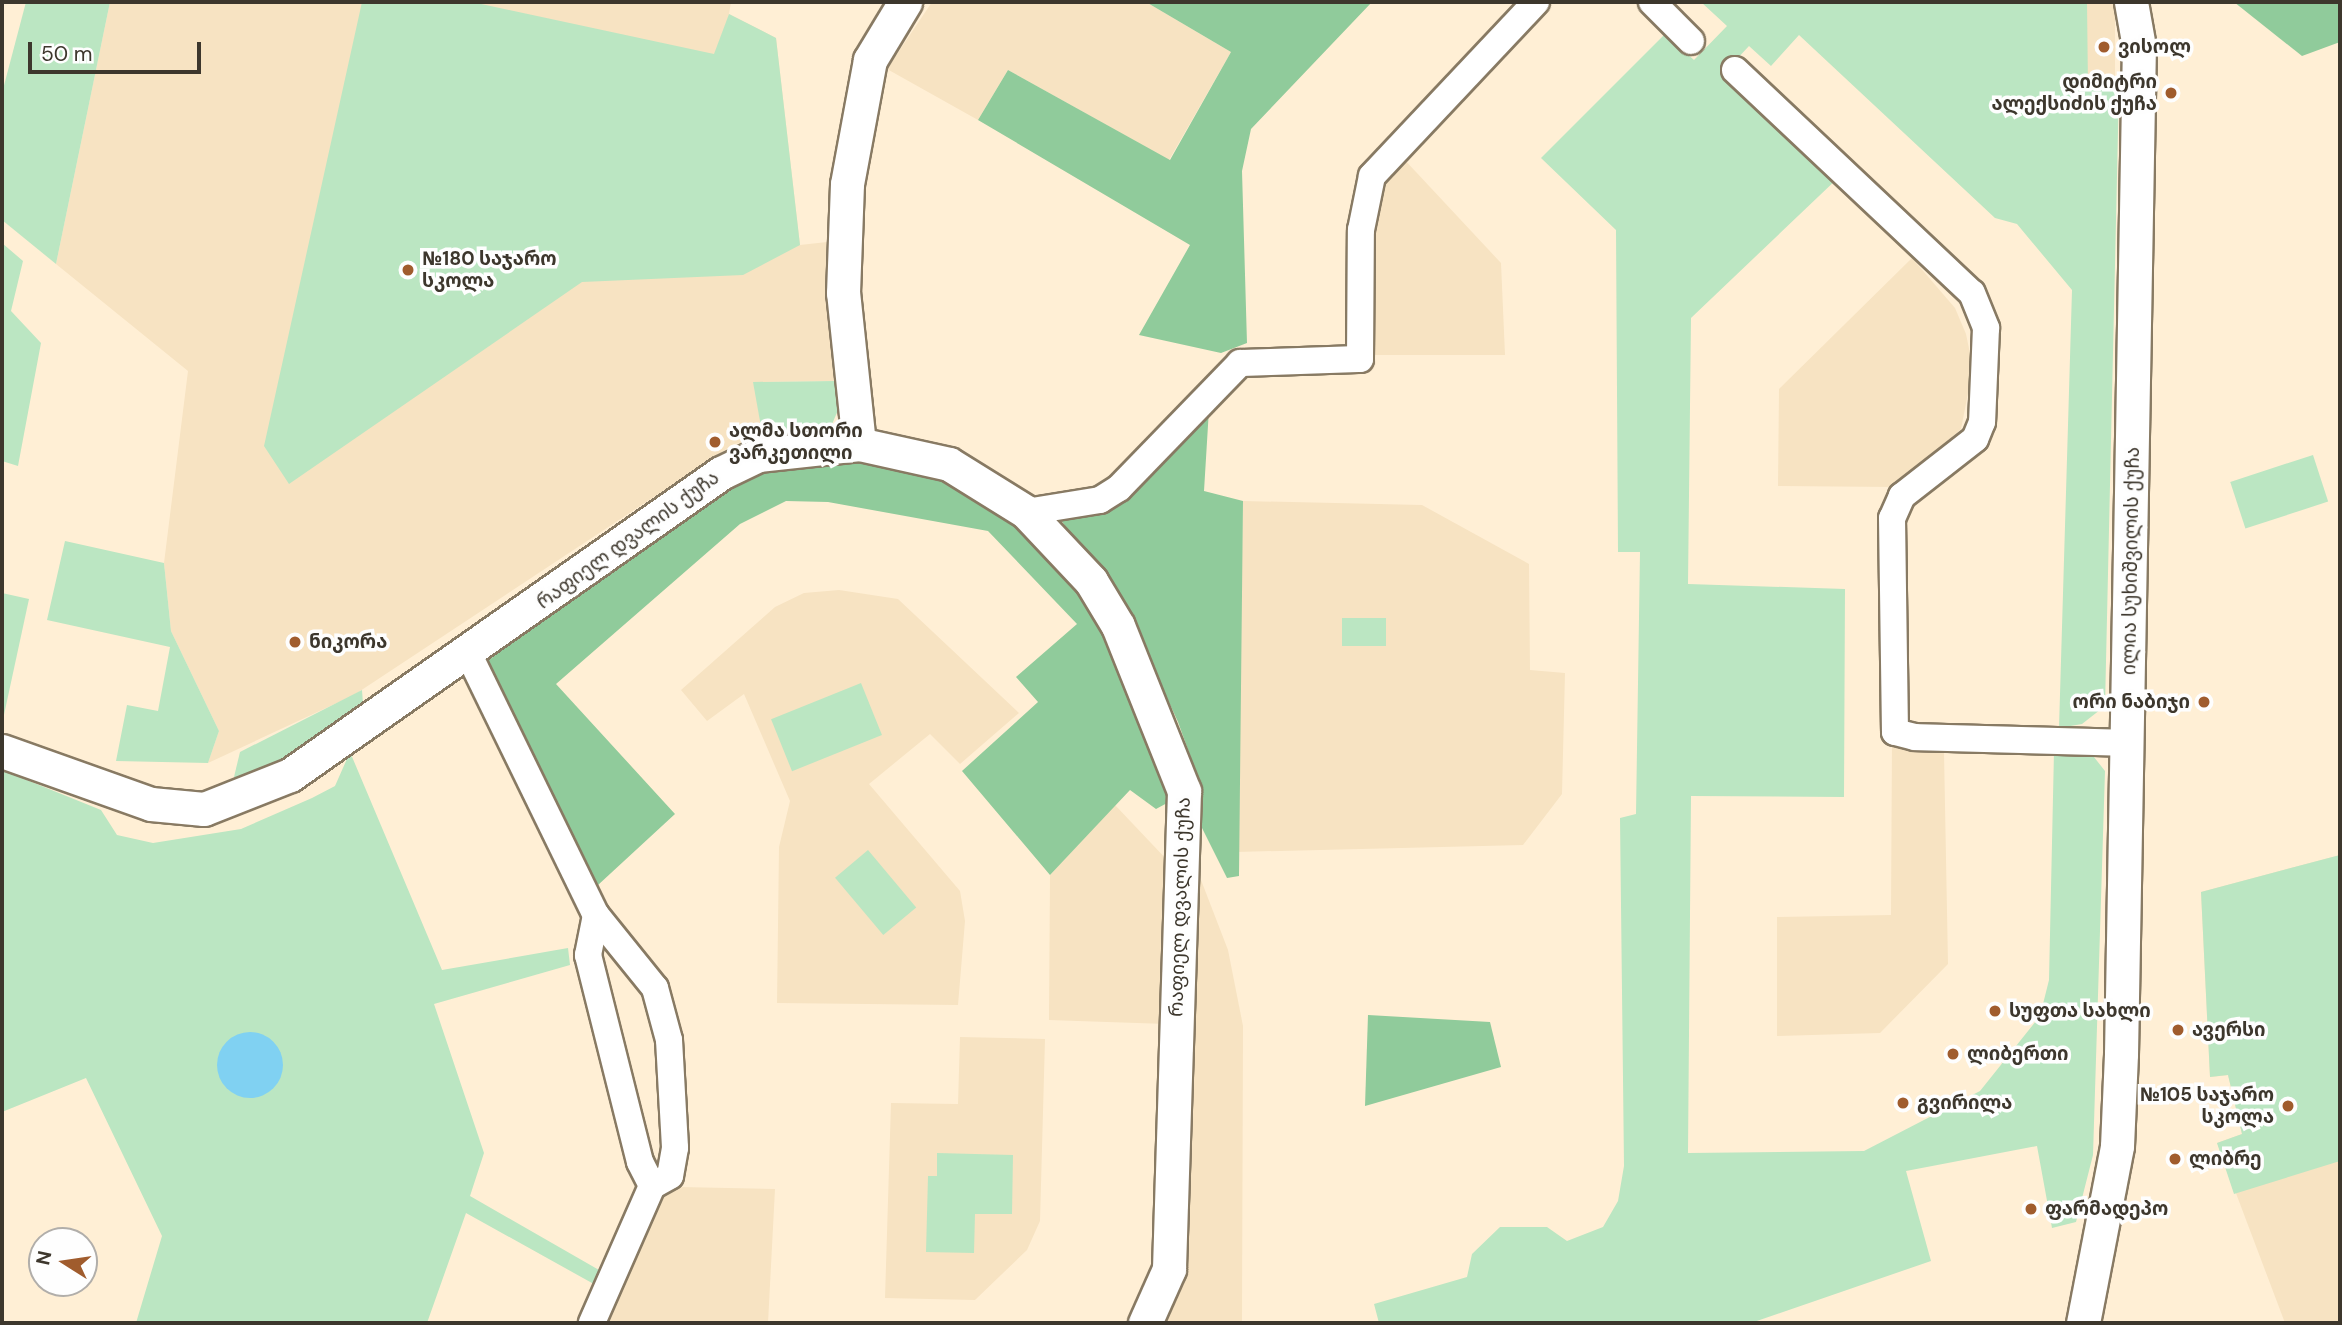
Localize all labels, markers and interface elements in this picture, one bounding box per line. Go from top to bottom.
scale bar [32,28,205,72]
place label: ვისოლ [2118,36,2191,58]
marker: ვისოლ [2096,39,2112,55]
text: 50 m [41,40,92,68]
place label: დიმიტრი ალექსიძის ქუჩა [1991,71,2157,115]
marker: დიმიტრი ალექსიძის ქუჩა [2163,85,2179,101]
place label: №180 საჯარო სკოლა [422,248,557,292]
marker: №180 საჯარო სკოლა [400,262,416,278]
place label: ალმა სთორი ვარკეთილი [729,420,863,464]
marker: ალმა სთორი ვარკეთილი [707,434,723,450]
street label: ილია სუხიშვილის ქუჩა [2118,447,2144,675]
street label: რაფიელ დვალის ქუჩა [532,466,724,614]
place label: ნიკორა [309,631,387,653]
marker: ნიკორა [287,634,303,650]
place label: ორი ნაბიჯი [2073,691,2190,713]
marker: ორი ნაბიჯი [2196,694,2212,710]
street label: რაფიელ დვალის ქუჩა [1165,797,1195,1017]
place label: სუფთა სახლი [2009,1000,2151,1022]
marker: სუფთა სახლი [1987,1003,2003,1019]
place label: ავერსი [2192,1019,2266,1041]
marker: ავერსი [2170,1022,2186,1038]
place label: ლიბერთი [1967,1043,2069,1065]
marker: ლიბერთი [1945,1046,1961,1062]
place label: №105 საჯარო სკოლა [2140,1084,2274,1128]
place label: გვირილა [1917,1092,2012,1114]
marker: გვირილა [1895,1095,1911,1111]
marker: №105 საჯარო სკოლა [2280,1098,2296,1114]
place label: ლიბრე [2189,1148,2262,1170]
marker: ლიბრე [2167,1151,2183,1167]
place label: ფარმადეპო [2045,1198,2168,1220]
marker: ფარმადეპო [2023,1201,2039,1217]
north arrow [28,1227,98,1297]
text: N [30,1249,58,1267]

